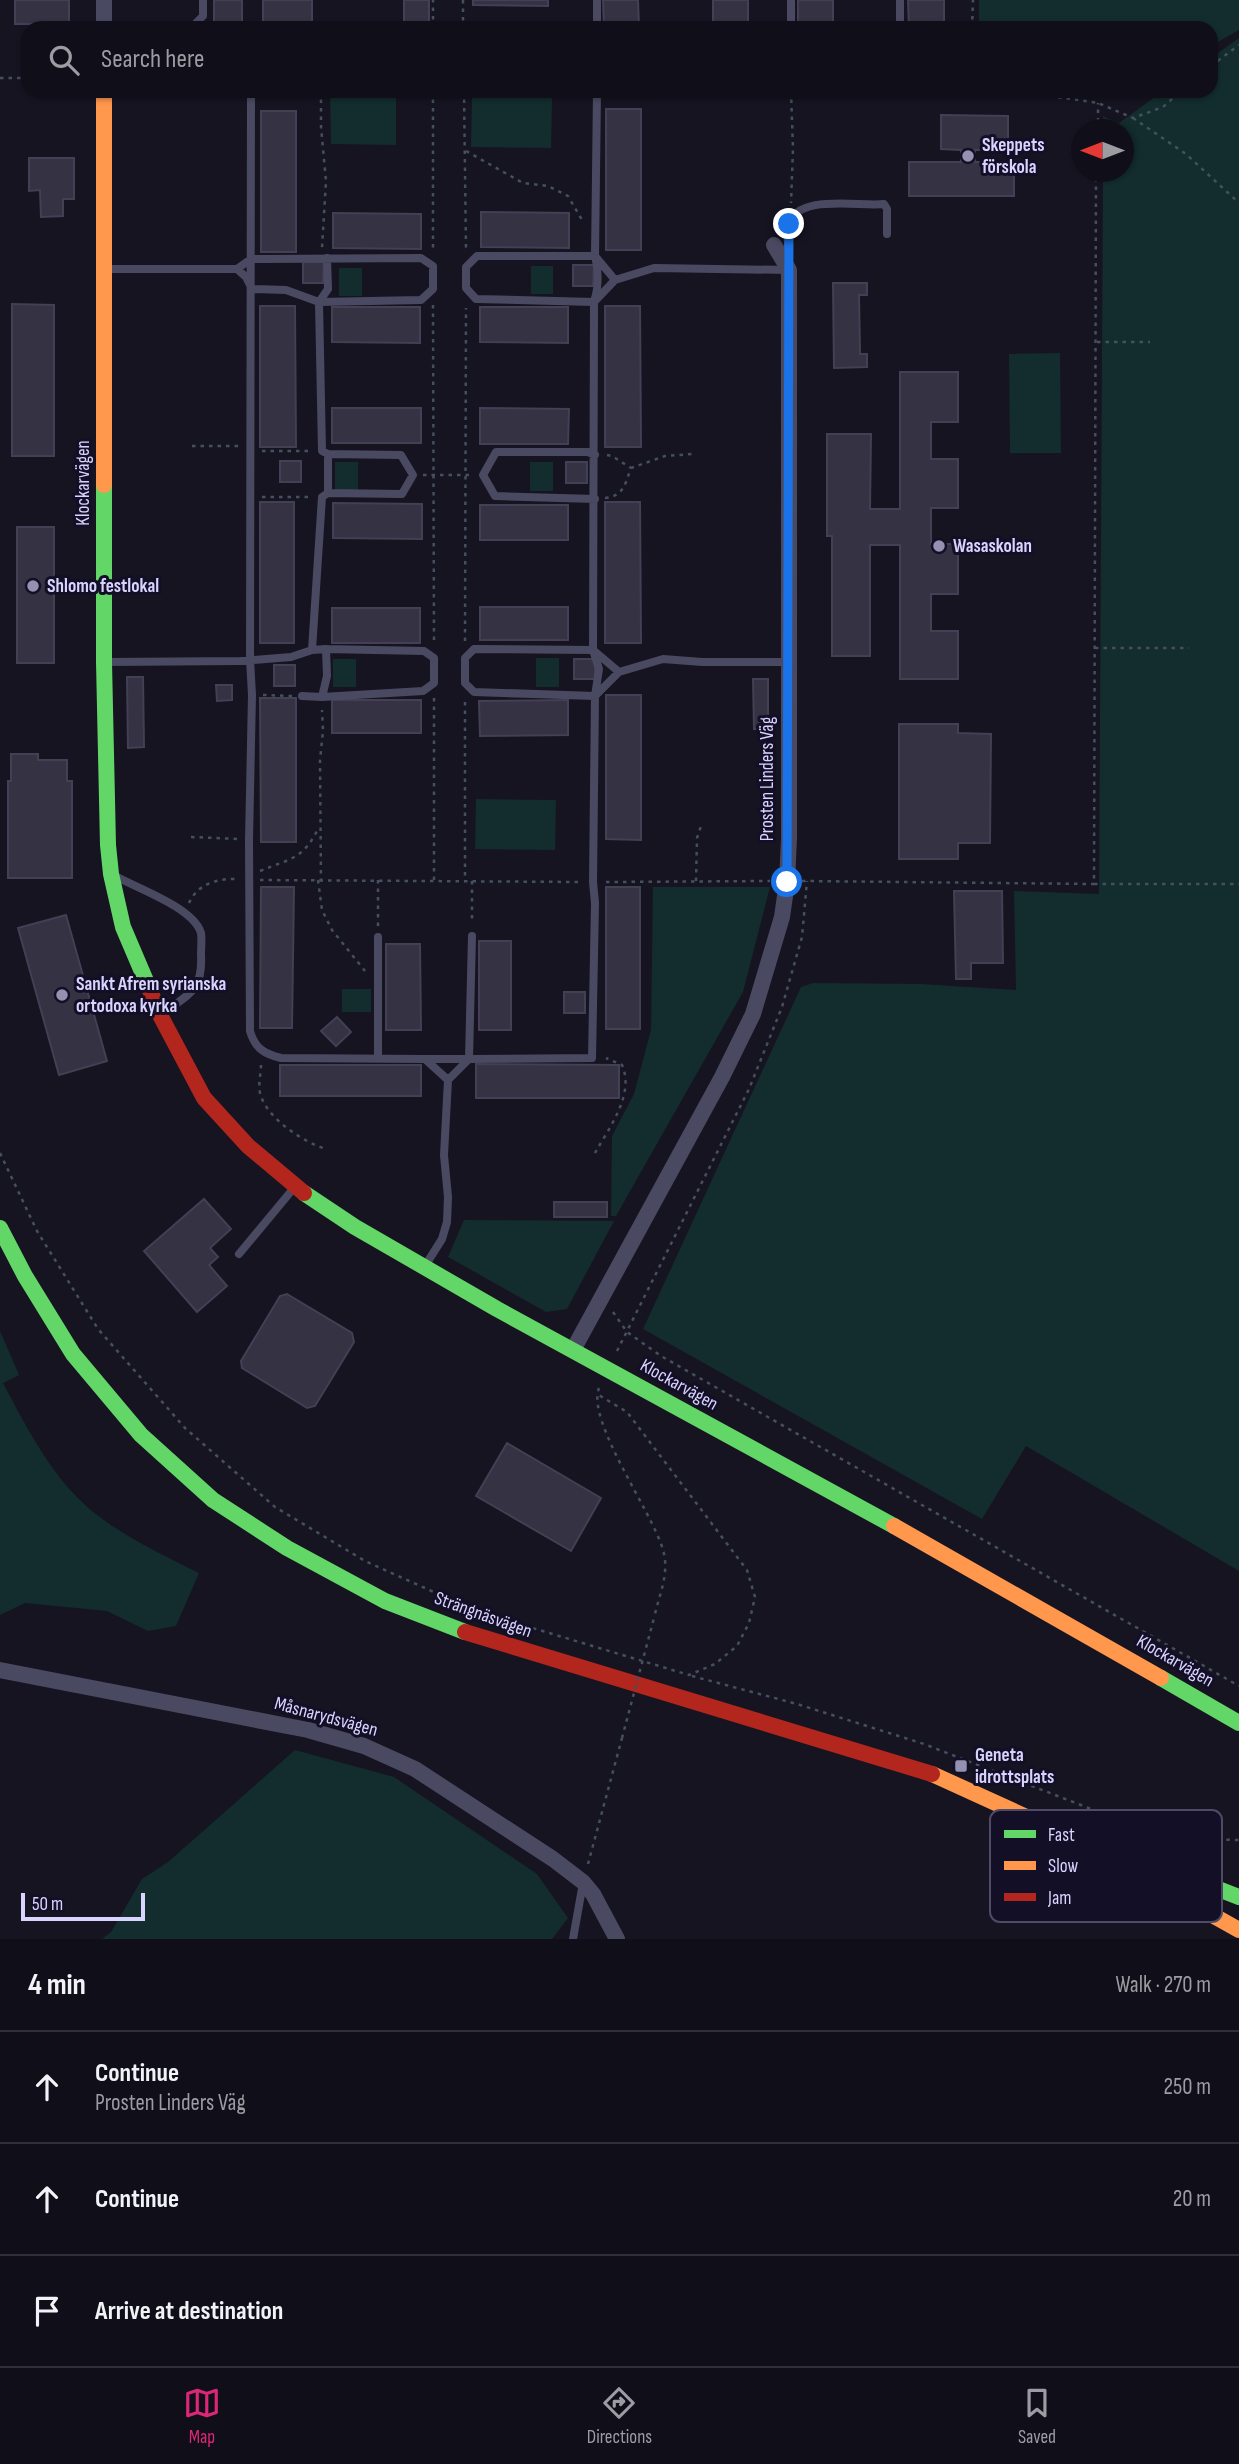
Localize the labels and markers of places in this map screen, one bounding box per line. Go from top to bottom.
place label: Skeppets förskola [982,134,1044,179]
marker: Skeppets förskola [960,148,976,164]
place label: Wasaskolan [953,535,1032,558]
marker: Wasaskolan [931,538,947,554]
place label: Shlomo festlokal [47,575,159,598]
marker: Shlomo festlokal [25,578,41,594]
place label: Sankt Afrem syrianska ortodoxa kyrka [76,973,226,1018]
marker: Sankt Afrem syrianska ortodoxa kyrka [54,987,70,1003]
place label: Geneta idrottsplats [975,1744,1054,1789]
marker: Geneta idrottsplats [953,1758,969,1774]

